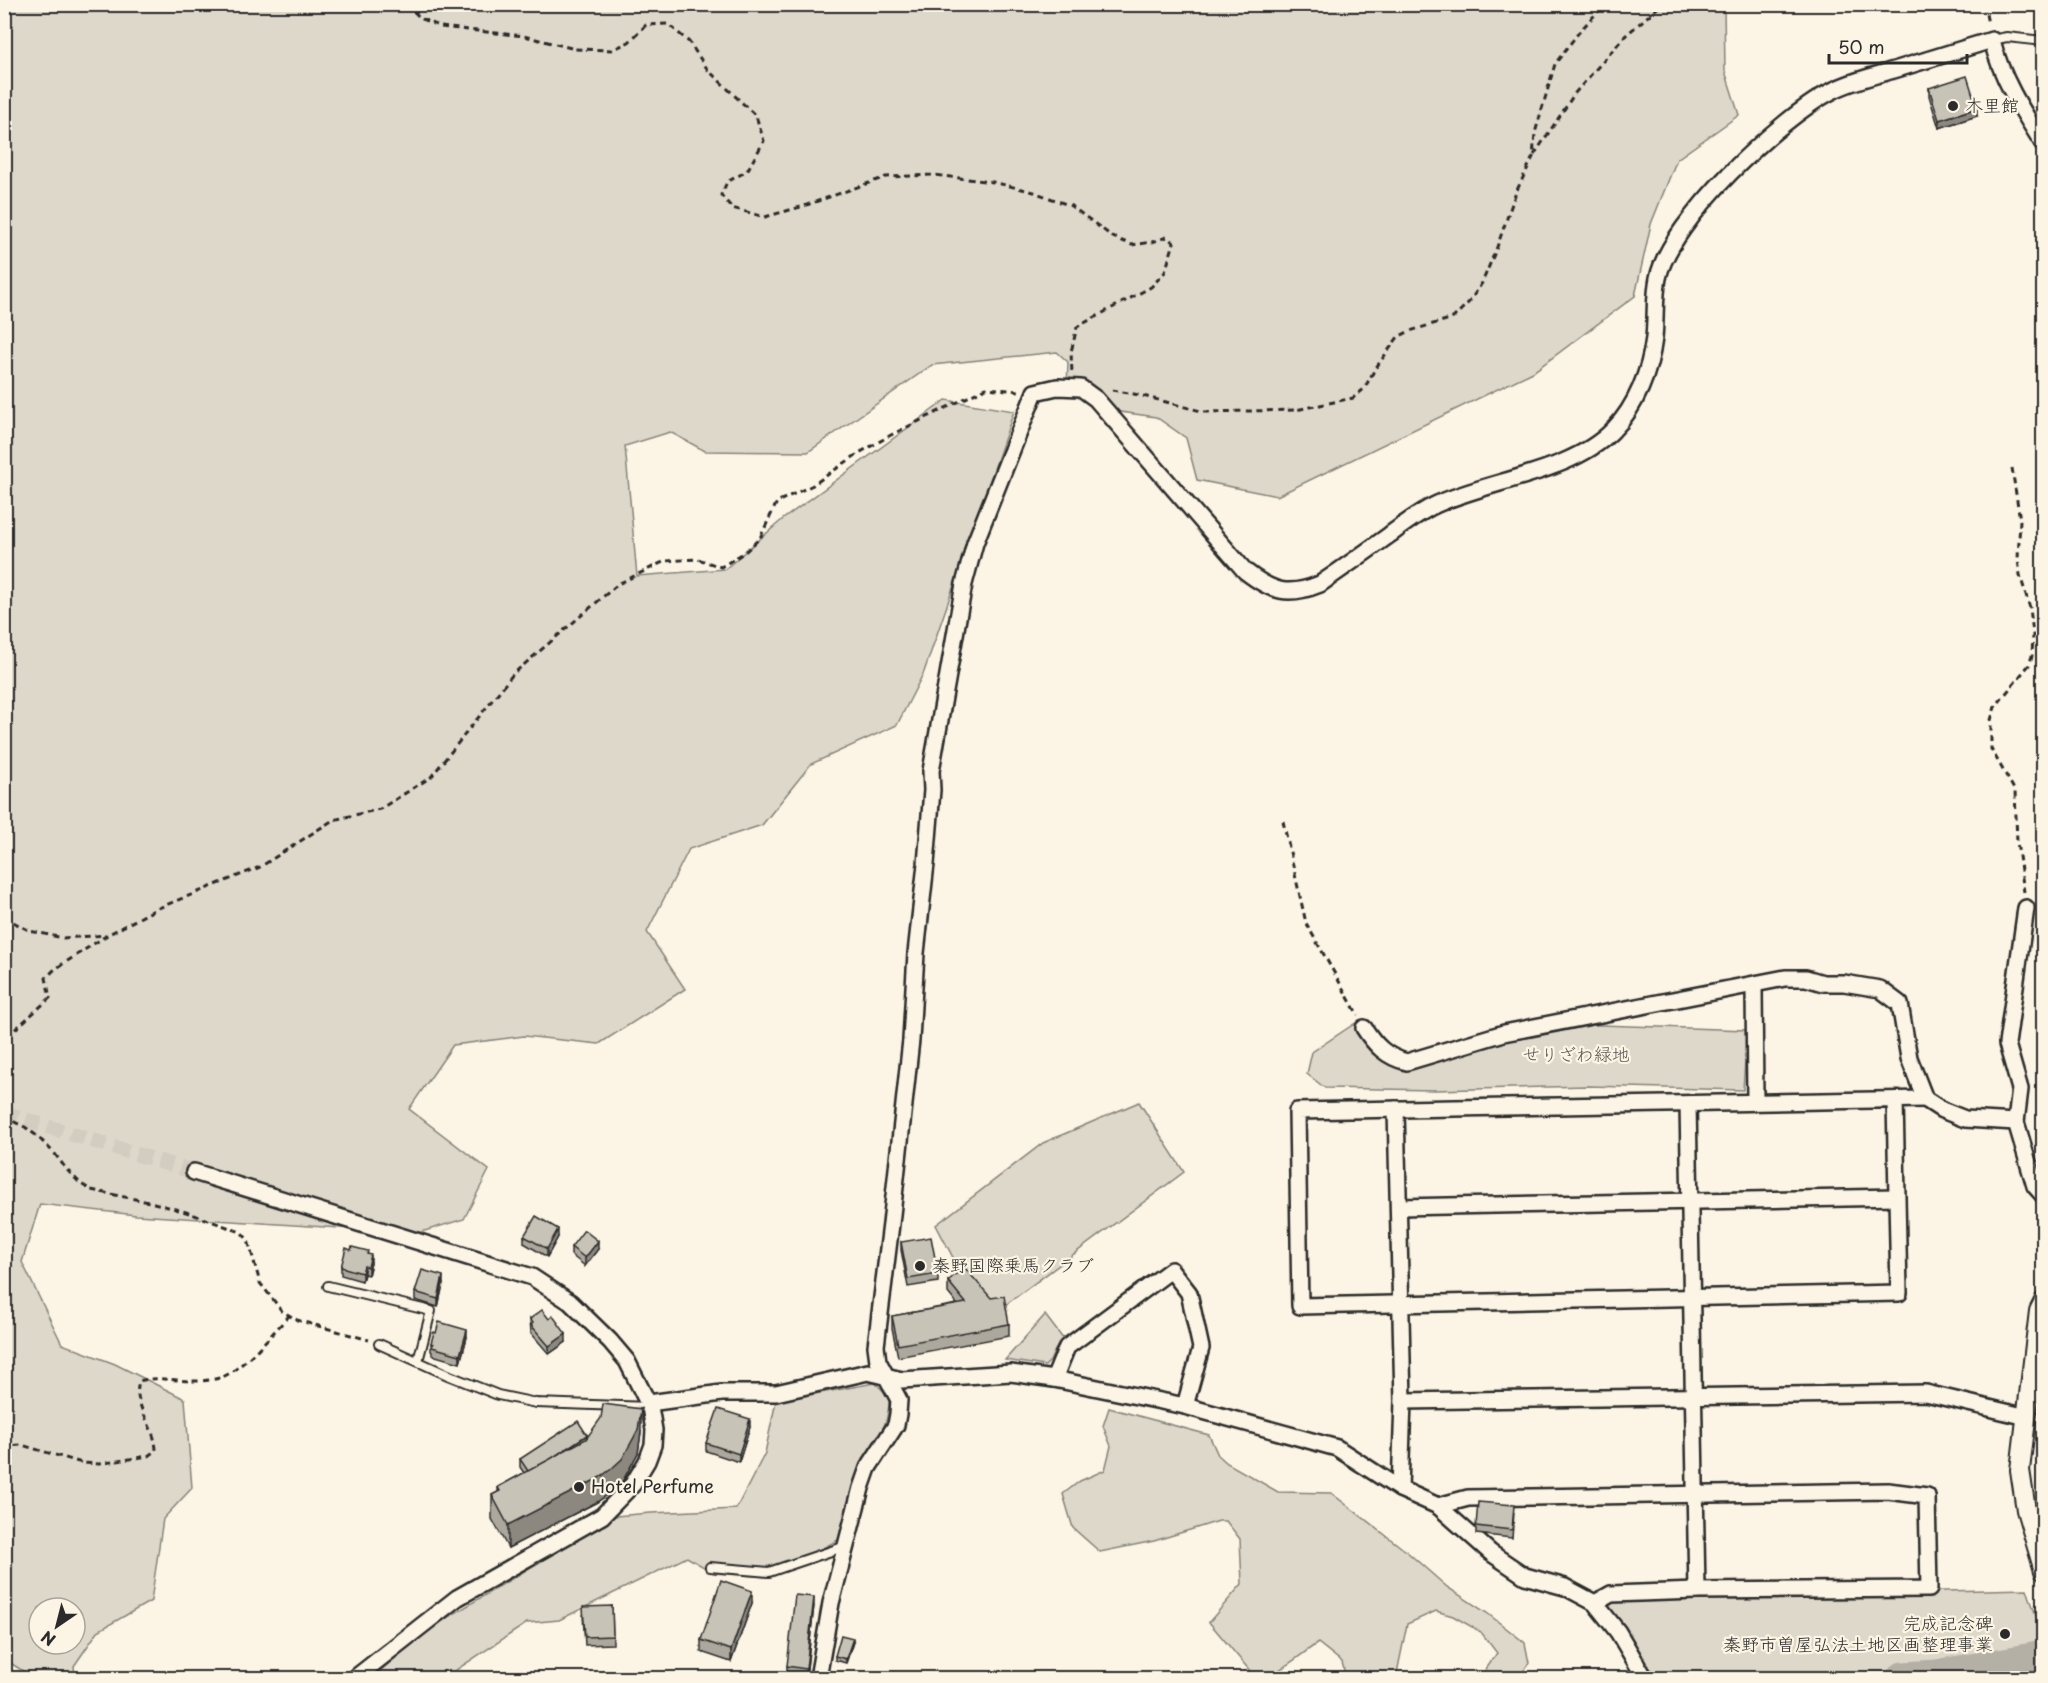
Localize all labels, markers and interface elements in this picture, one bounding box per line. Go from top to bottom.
scale bar [1829,27,1967,65]
text: 50 m [1838,33,1885,60]
place label: 木里館 [1965,91,2019,118]
marker: 木里館 [1946,99,1960,113]
park label: せりざわ緑地 [1522,1040,1630,1067]
place label: 秦野国際乗馬クラブ [932,1251,1094,1278]
marker: 秦野国際乗馬クラブ [913,1259,927,1273]
place label: Hotel Perfume [591,1472,714,1499]
marker: Hotel Perfume [572,1480,586,1494]
north arrow [27,1596,87,1656]
place label: 完成記念碑 秦野市曽屋弘法土地区画整理事業 [1723,1609,1993,1657]
text: N [36,1626,60,1653]
marker: 完成記念碑 秦野市曽屋弘法土地区画整理事業 [1998,1627,2012,1641]

